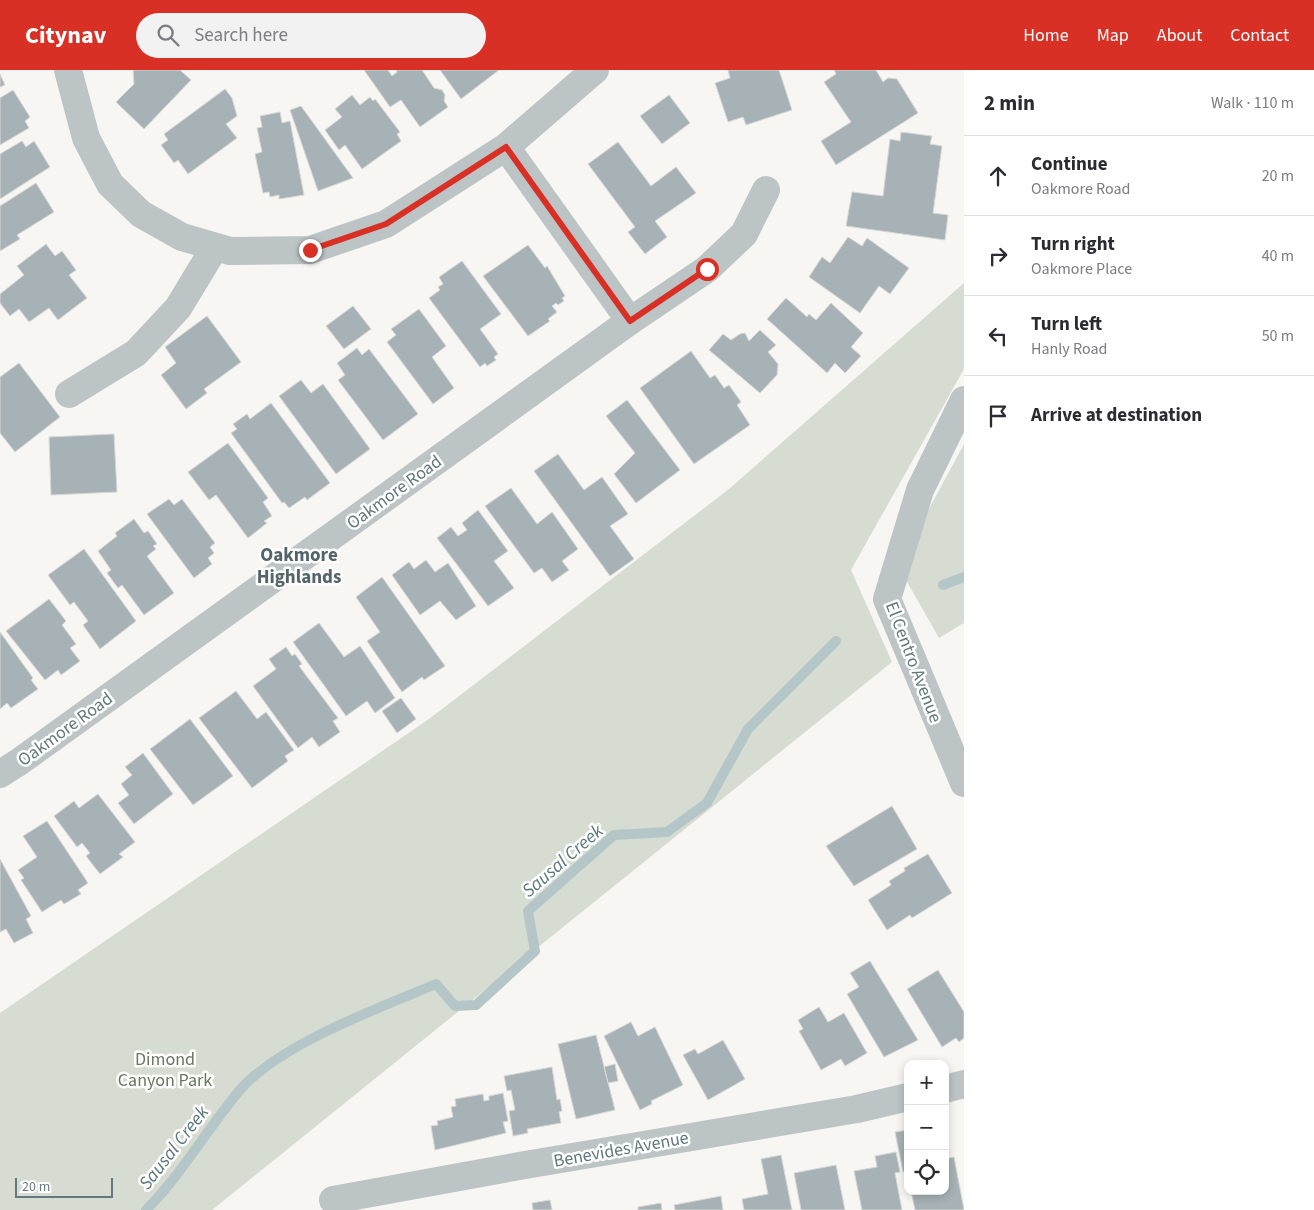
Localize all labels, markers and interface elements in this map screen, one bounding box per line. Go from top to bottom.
search box [136,13,486,58]
text: Citynav [25,18,106,53]
icon: search [154,21,182,49]
text: Search here [194,22,288,49]
text: Home [1023,23,1069,48]
text: Map [1097,23,1129,48]
text: About [1157,23,1202,48]
text: Contact [1230,23,1289,48]
text: 2 min [984,88,1035,118]
text: Walk · 110 m [1211,92,1294,114]
text: Continue [1031,151,1108,178]
icon: ahead [984,162,1012,190]
text: 20 m [1262,165,1294,187]
text: Oakmore Road [1031,178,1130,200]
text: Turn right [1031,231,1115,258]
route end [299,239,322,262]
icon: right [984,242,1012,270]
text: 40 m [1262,245,1294,267]
route start [696,258,719,281]
text: Oakmore Place [1031,258,1132,280]
text: Turn left [1031,311,1102,338]
icon: left [984,322,1012,350]
text: 50 m [1262,325,1294,347]
text: Hanly Road [1031,338,1107,360]
icon: arrive [984,402,1012,430]
text: Arrive at destination [1031,402,1202,429]
street label: Oakmore Road [342,449,447,535]
district label: Oakmore Highlands [257,542,341,591]
street label: El Centro Avenue [879,598,948,726]
street label: Oakmore Road [13,686,118,772]
water label: Sausal Creek [516,817,610,904]
park label: Dimond Canyon Park [118,1047,212,1093]
map controls [904,1060,949,1195]
button: + [904,1060,949,1105]
water label: Sausal Creek [133,1099,216,1196]
button: − [904,1105,949,1150]
street label: Benevides Avenue [552,1125,691,1174]
button: locate [904,1150,949,1195]
scale bar [15,1175,112,1198]
text: 20 m [22,1177,50,1197]

